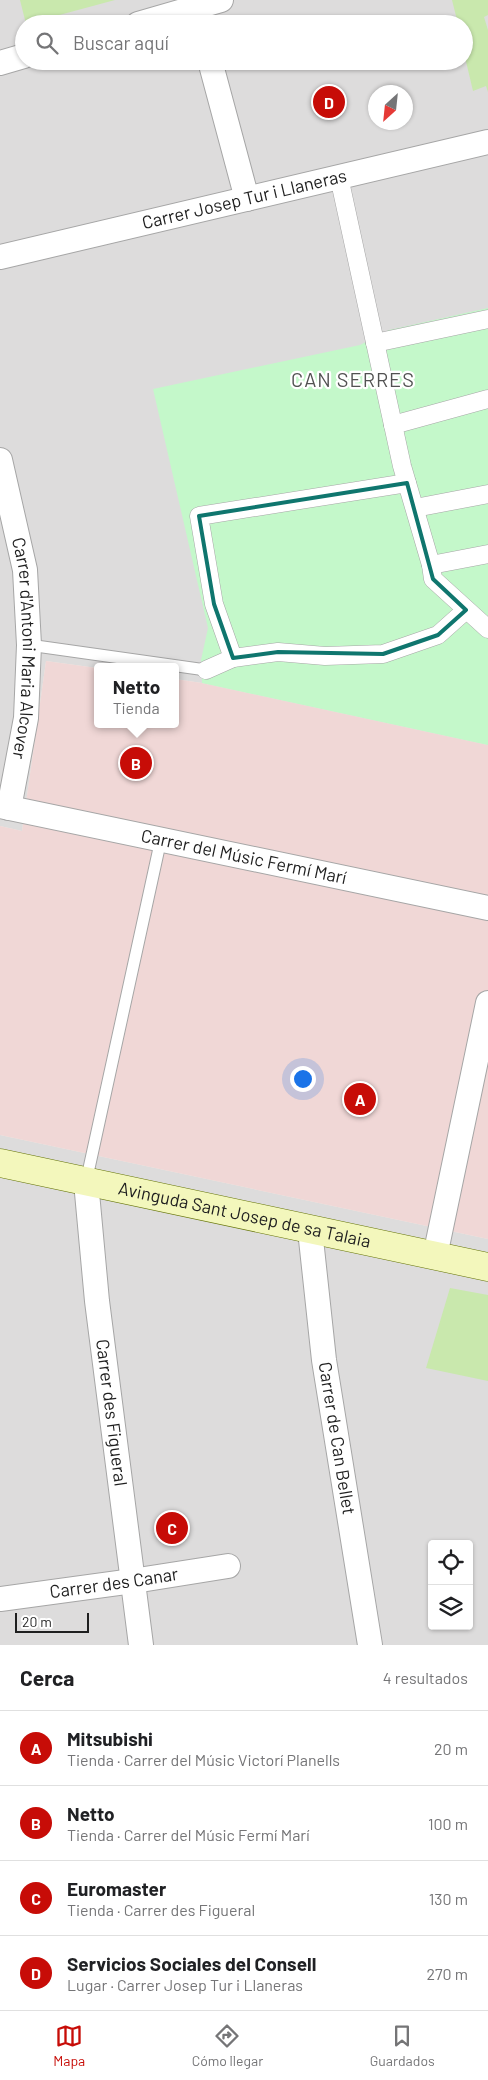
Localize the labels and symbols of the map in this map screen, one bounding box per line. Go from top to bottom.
pin: D [313,83,345,121]
north arrow [368,85,413,130]
street label: Carrer Josep Tur i Llaneras [140,164,349,233]
district label: CAN SERRES [291,367,415,391]
street label: Carrer d'Antoni Maria Alcover [8,535,41,761]
pin: B [120,744,152,782]
street label: Carrer del Músic Fermí Marí [139,824,349,888]
your location [290,1066,316,1092]
pin: A [344,1080,376,1118]
street label: Avinguda Sant Josep de sa Talaia [116,1177,373,1252]
street label: Carrer des Figueral [92,1338,133,1487]
street label: Carrer de Can Bellet [314,1360,361,1516]
pin: C [156,1509,188,1547]
street label: Carrer des Canar [48,1562,180,1602]
scale bar [15,1610,89,1633]

